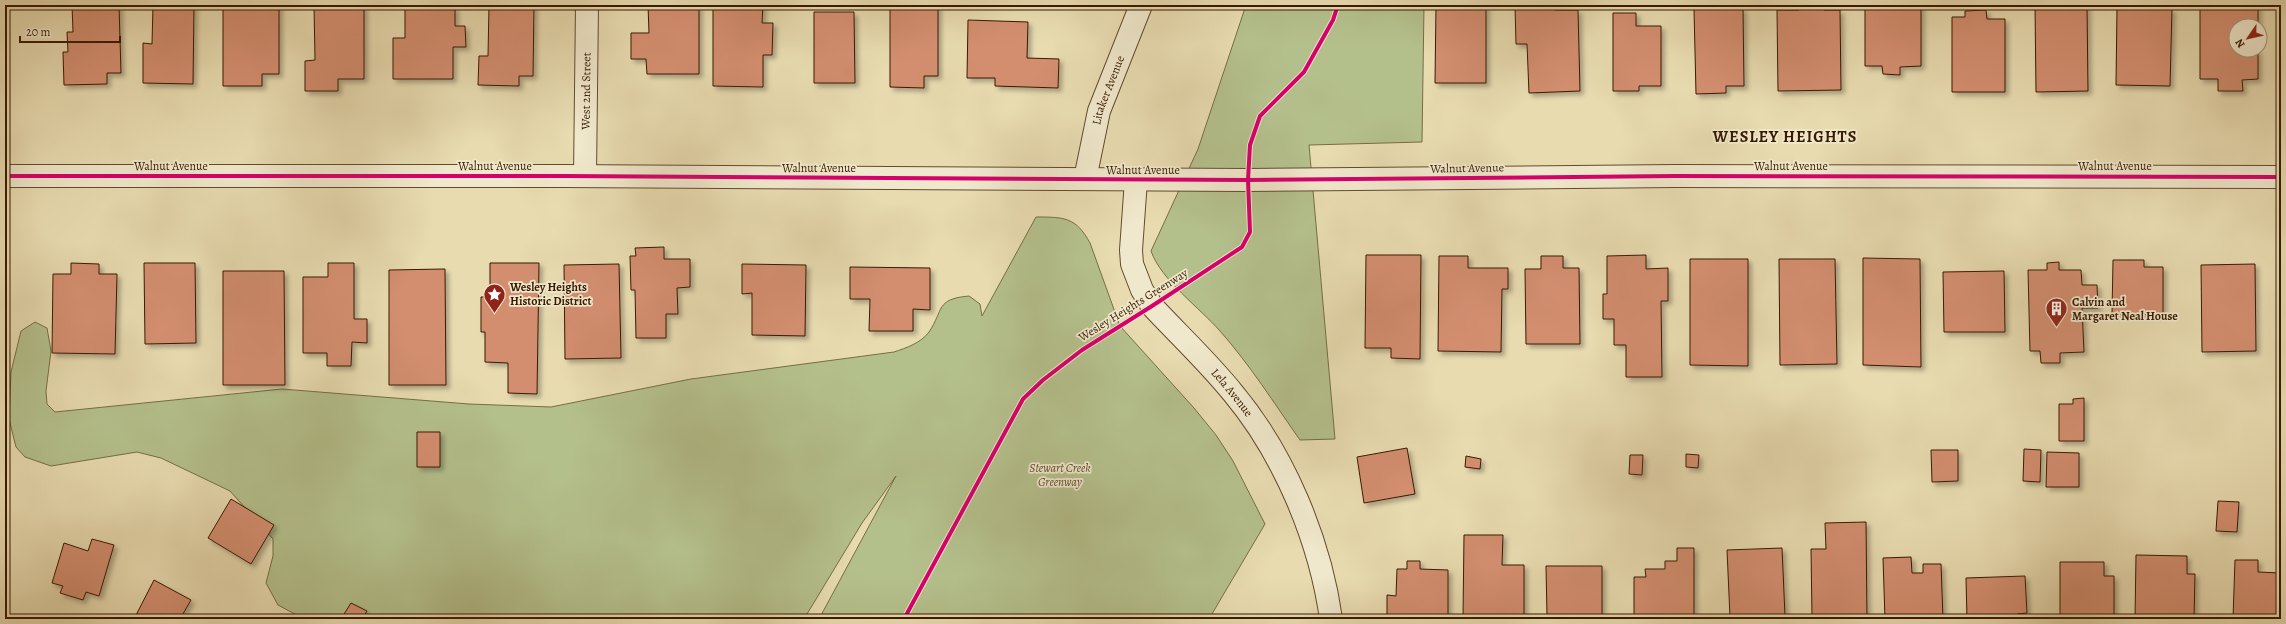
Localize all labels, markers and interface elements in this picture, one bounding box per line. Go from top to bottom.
scale bar [20,18,120,44]
north arrow [2228,18,2268,58]
text: 20 m [26,24,50,40]
text: N [2232,36,2249,51]
street label: West 2nd Street [578,52,594,131]
street label: Litaker Avenue [1088,53,1128,126]
district label: WESLEY HEIGHTS [1712,126,1857,148]
street label: Walnut Avenue [133,158,208,174]
street label: Walnut Avenue [457,158,532,174]
street label: Walnut Avenue [1753,158,1828,174]
street label: Walnut Avenue [2077,158,2152,174]
street label: Walnut Avenue [1429,159,1504,177]
street label: Walnut Avenue [781,160,856,176]
street label: Walnut Avenue [1105,162,1180,178]
street label: Wesley Heights Greenway [1074,264,1191,346]
place label: Wesley Heights Historic District [509,279,591,309]
place icon: Wesley Heights Historic District [481,281,507,314]
place label: Calvin and Margaret Neal House [2072,294,2178,324]
building icon: Calvin and Margaret Neal House [2043,296,2069,329]
street label: Lela Avenue [1208,365,1257,420]
park label: Stewart Creek Greenway [1029,460,1091,490]

